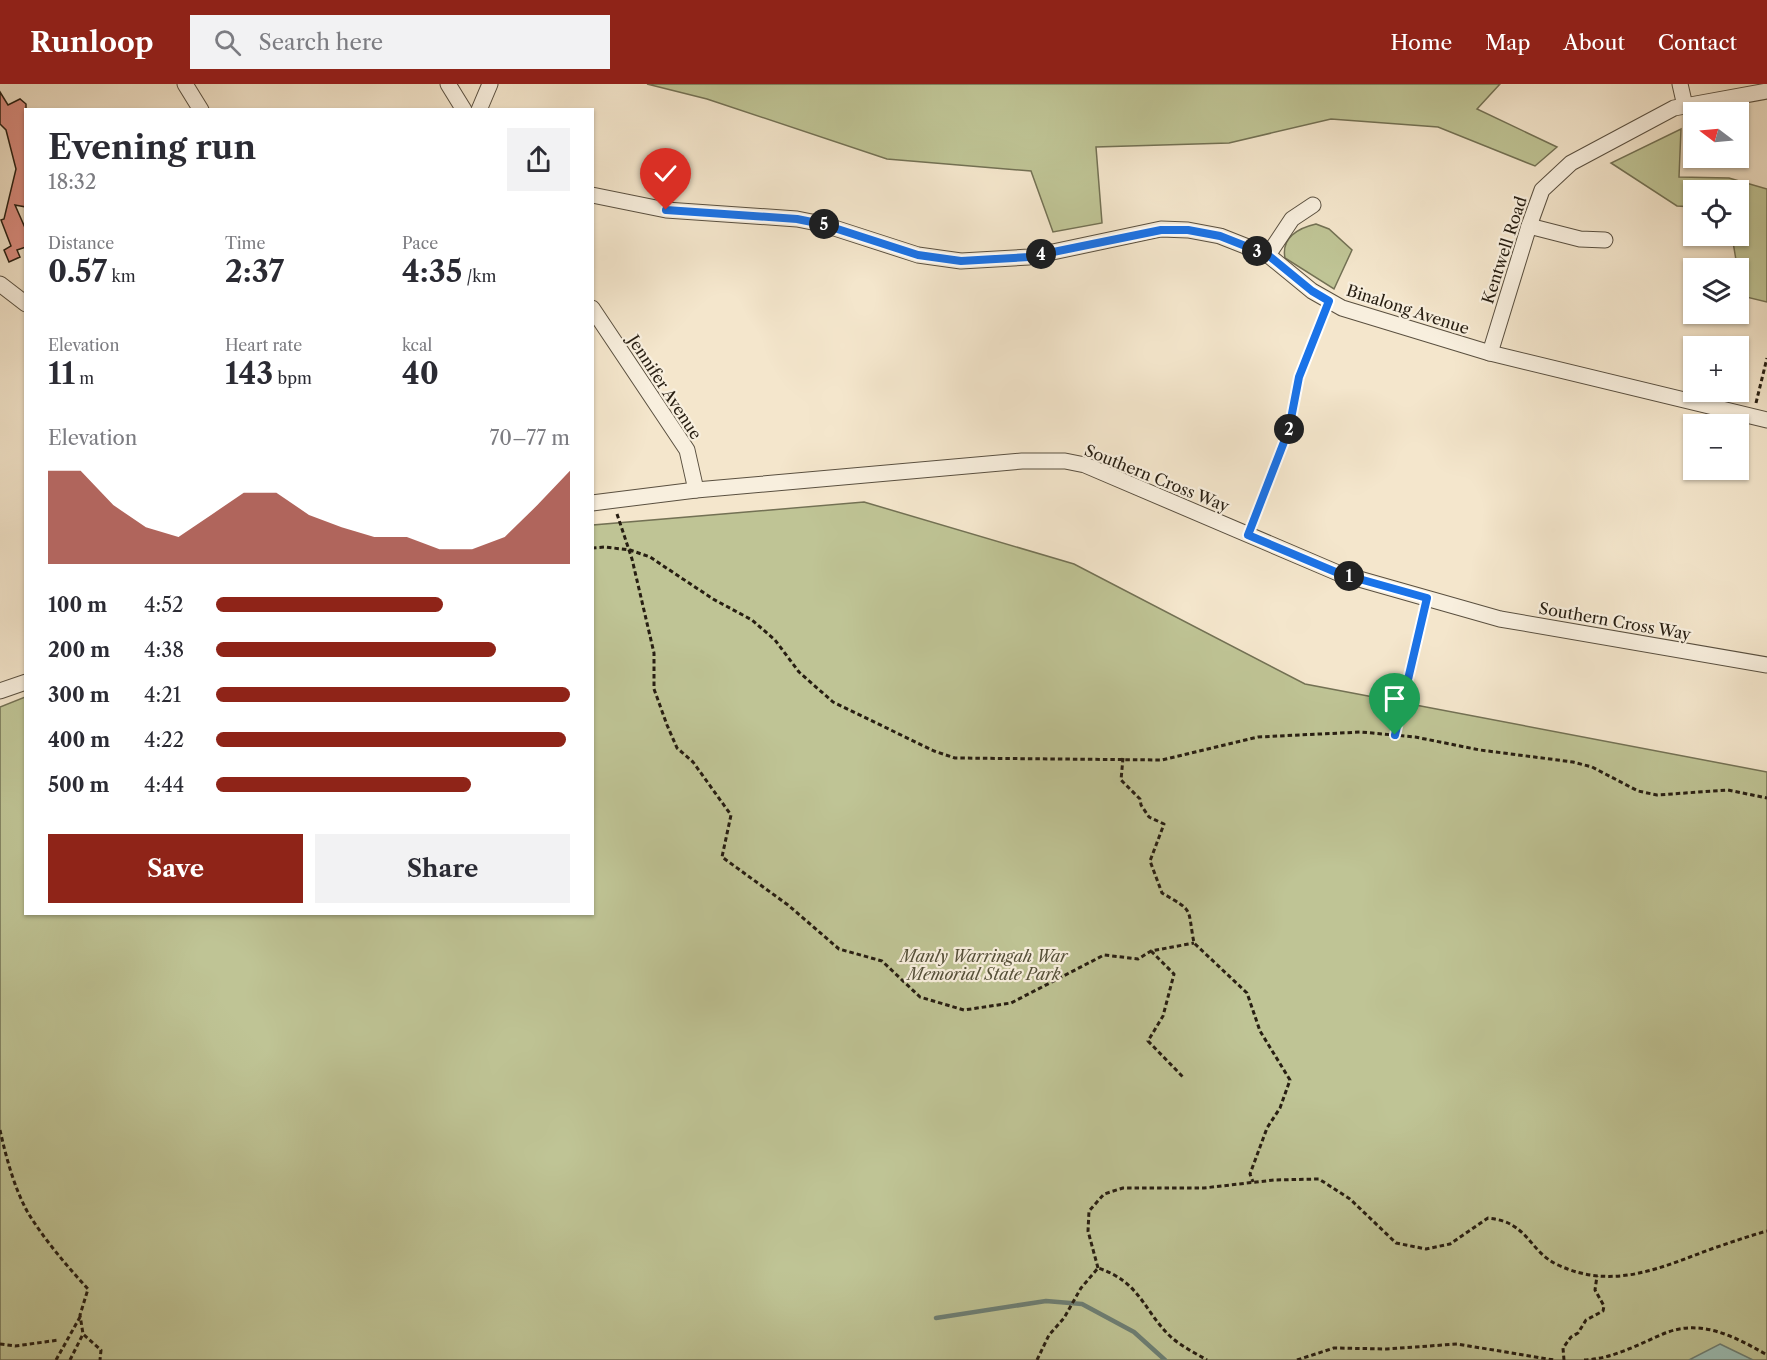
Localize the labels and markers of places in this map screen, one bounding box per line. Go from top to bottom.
pin [640,148,691,210]
pin: 5 [809,209,839,239]
pin: 3 [1242,236,1272,266]
pin: 4 [1026,239,1056,269]
pin: 2 [1274,414,1304,444]
pin: 1 [1334,561,1364,591]
pin [1369,673,1420,735]

